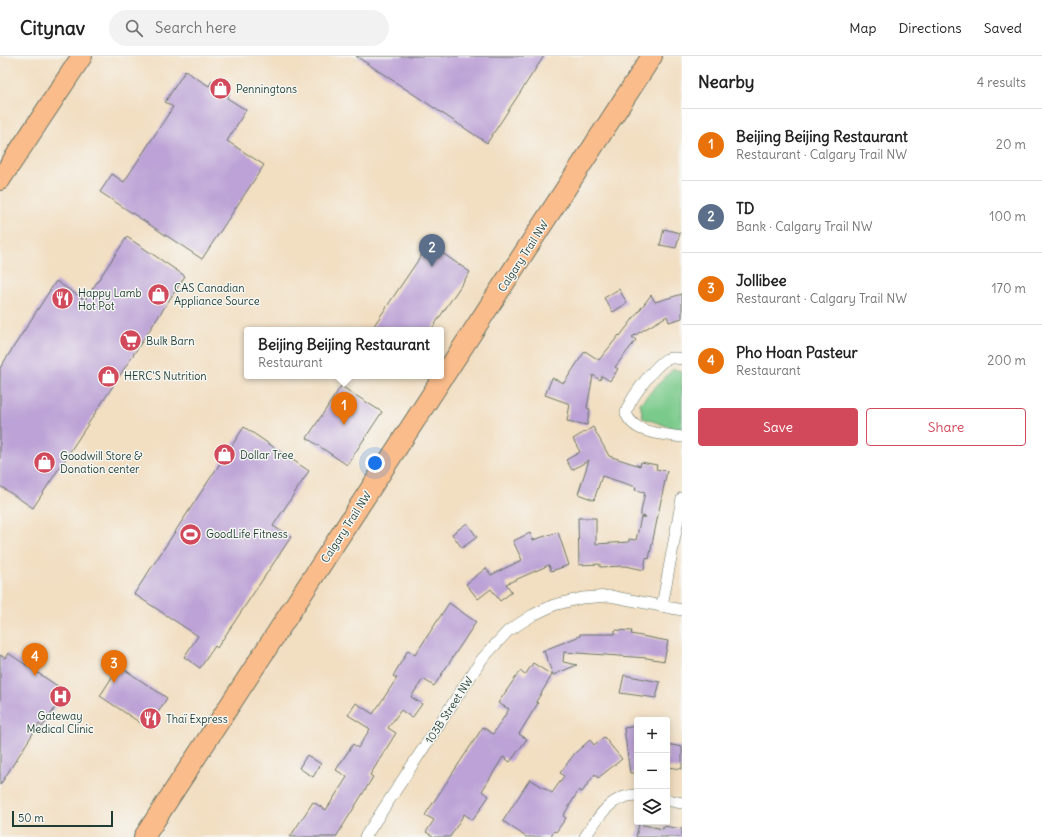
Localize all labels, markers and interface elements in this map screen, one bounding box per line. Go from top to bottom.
search box [109,10,389,46]
text: Citynav [20,16,85,40]
icon: search [123,17,145,39]
text: Search here [155,18,236,37]
text: Map [849,19,876,37]
text: Directions [898,19,962,37]
text: Saved [984,19,1022,37]
text: Nearby [698,71,754,93]
text: 4 results [977,74,1026,91]
shop icon: Penningtons [207,76,233,102]
place label: Penningtons [236,82,297,96]
text: Beijing Beijing Restaurant [736,127,908,146]
text: 1 [708,136,714,153]
text: 20 m [996,136,1026,153]
text: Restaurant · Calgary Trail NW [736,146,907,163]
text: TD [736,199,754,218]
text: 2 [707,208,715,225]
text: 100 m [989,208,1026,225]
street label: Calgary Trail NW [495,218,551,294]
text: Bank · Calgary Trail NW [736,218,873,235]
pin: 2 [419,234,445,267]
text: Jollibee [736,271,787,290]
text: 3 [707,280,715,297]
text: 170 m [991,280,1026,297]
shop icon: CAS Canadian Appliance Source [146,281,172,307]
place label: CAS Canadian Appliance Source [174,281,260,308]
restaurant icon: Happy Lamb Hot Pot [49,286,75,312]
place label: Happy Lamb Hot Pot [78,286,142,313]
text: Restaurant · Calgary Trail NW [736,290,907,307]
popup [244,327,444,379]
supermarket icon: Bulk Barn [117,328,143,354]
place label: Bulk Barn [146,334,195,348]
text: Beijing Beijing Restaurant [258,335,430,354]
text: Pho Hoan Pasteur [736,343,858,362]
text: 4 [707,352,715,369]
text: 200 m [987,352,1026,369]
text: Restaurant [258,354,323,371]
text: Restaurant [736,362,801,379]
shop icon: HERC'S Nutrition [96,363,122,389]
place label: HERC'S Nutrition [124,369,207,383]
pin: 1 [331,392,357,425]
button: Save [698,408,858,446]
button: Share [866,408,1026,446]
shop icon: Dollar Tree [212,442,238,468]
place label: Dollar Tree [240,448,293,462]
shop icon: Goodwill Store & Donation center [31,449,57,475]
place label: Goodwill Store & Donation center [60,449,143,476]
your location [365,453,385,473]
street label: Calgary Trail NW [318,489,374,565]
sports icon: GoodLife Fitness [177,521,203,547]
place label: GoodLife Fitness [206,527,288,541]
pin: 4 [22,643,48,676]
pin: 3 [101,650,127,683]
street label: 103B Street NW [422,674,476,746]
hospital icon: Gateway Medical Clinic [47,683,73,709]
restaurant icon: Thaï Express [137,706,163,732]
place label: Gateway Medical Clinic [26,709,94,736]
place label: Thaï Express [166,712,228,726]
map controls [634,717,670,825]
button: + [634,717,670,753]
button: − [634,753,670,789]
button: layers [634,789,670,825]
scale bar [12,809,113,828]
text: 50 m [18,811,44,825]

